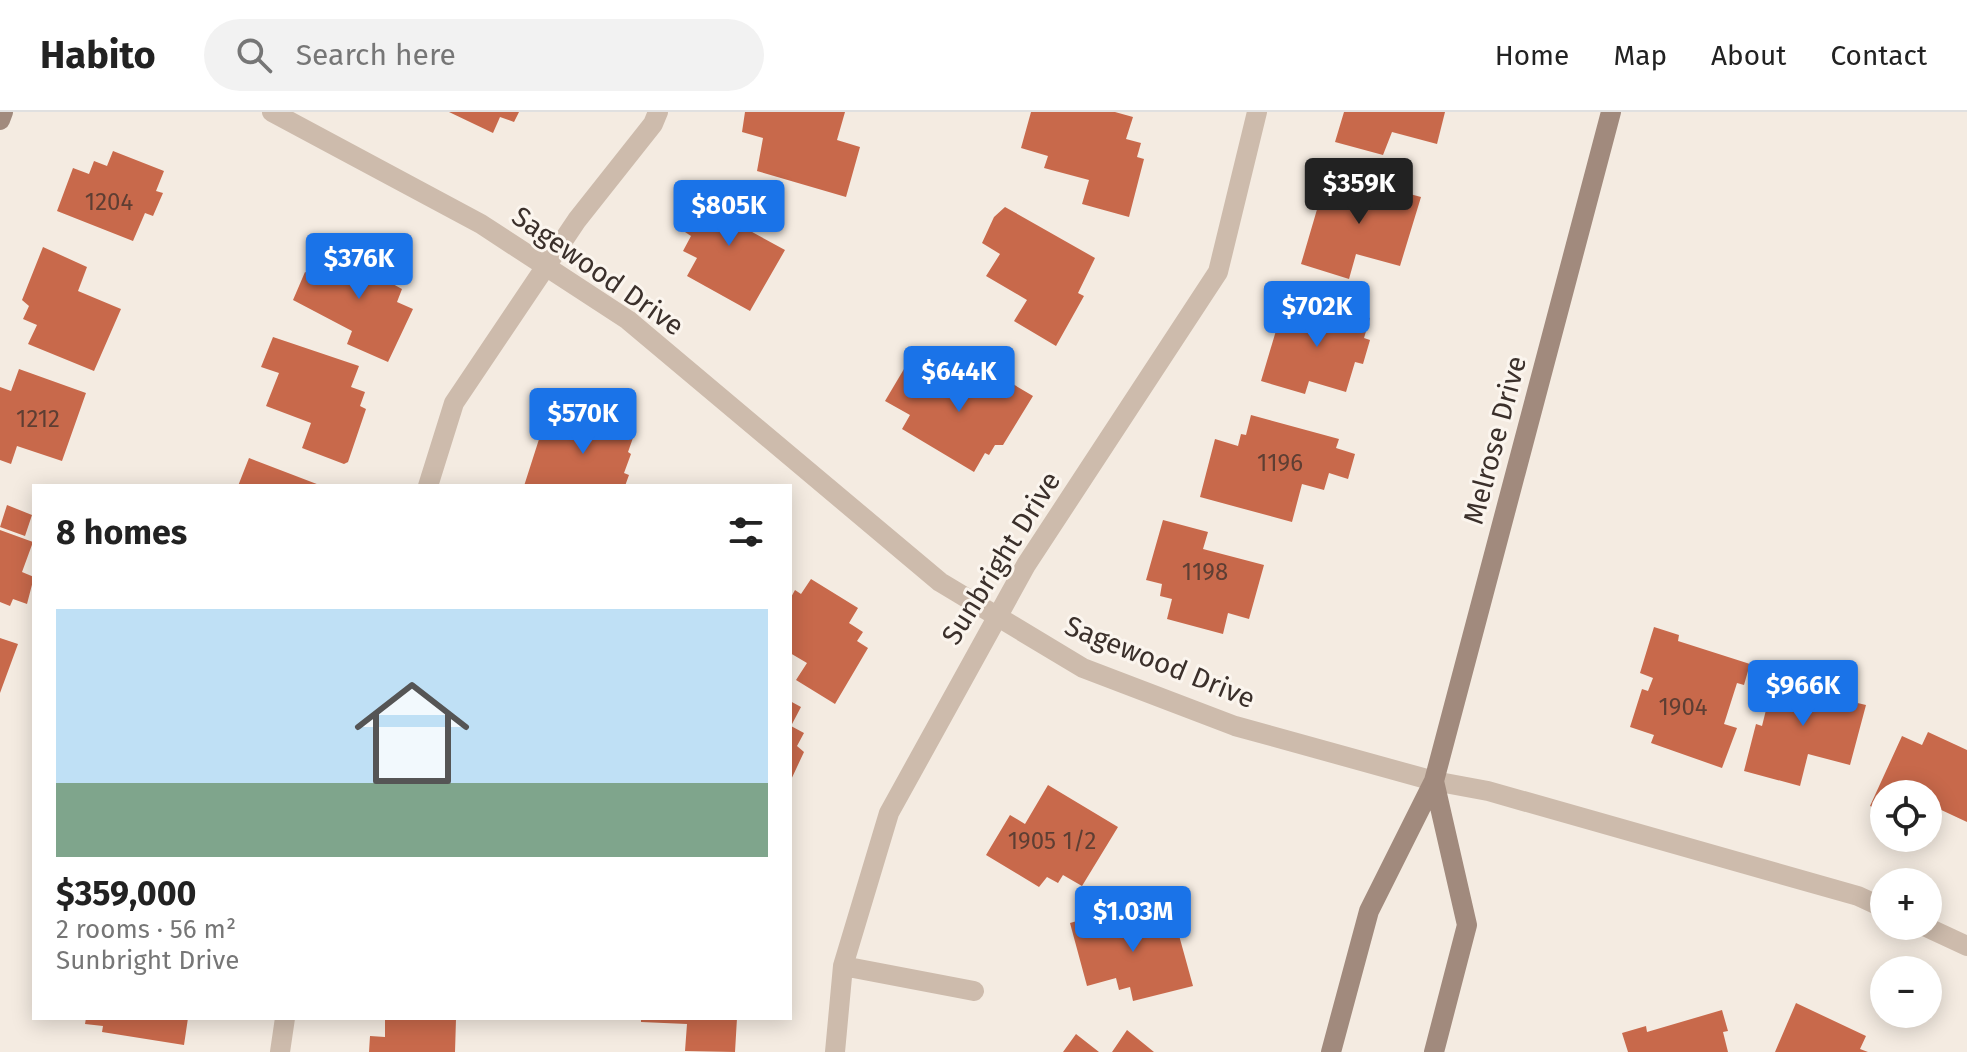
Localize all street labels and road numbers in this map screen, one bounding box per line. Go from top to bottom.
street label: Sagewood Drive [506,199,690,343]
street label: Melrose Drive [1457,352,1533,528]
street label: Sunbright Drive [935,466,1067,650]
street label: Sagewood Drive [1060,609,1260,715]

